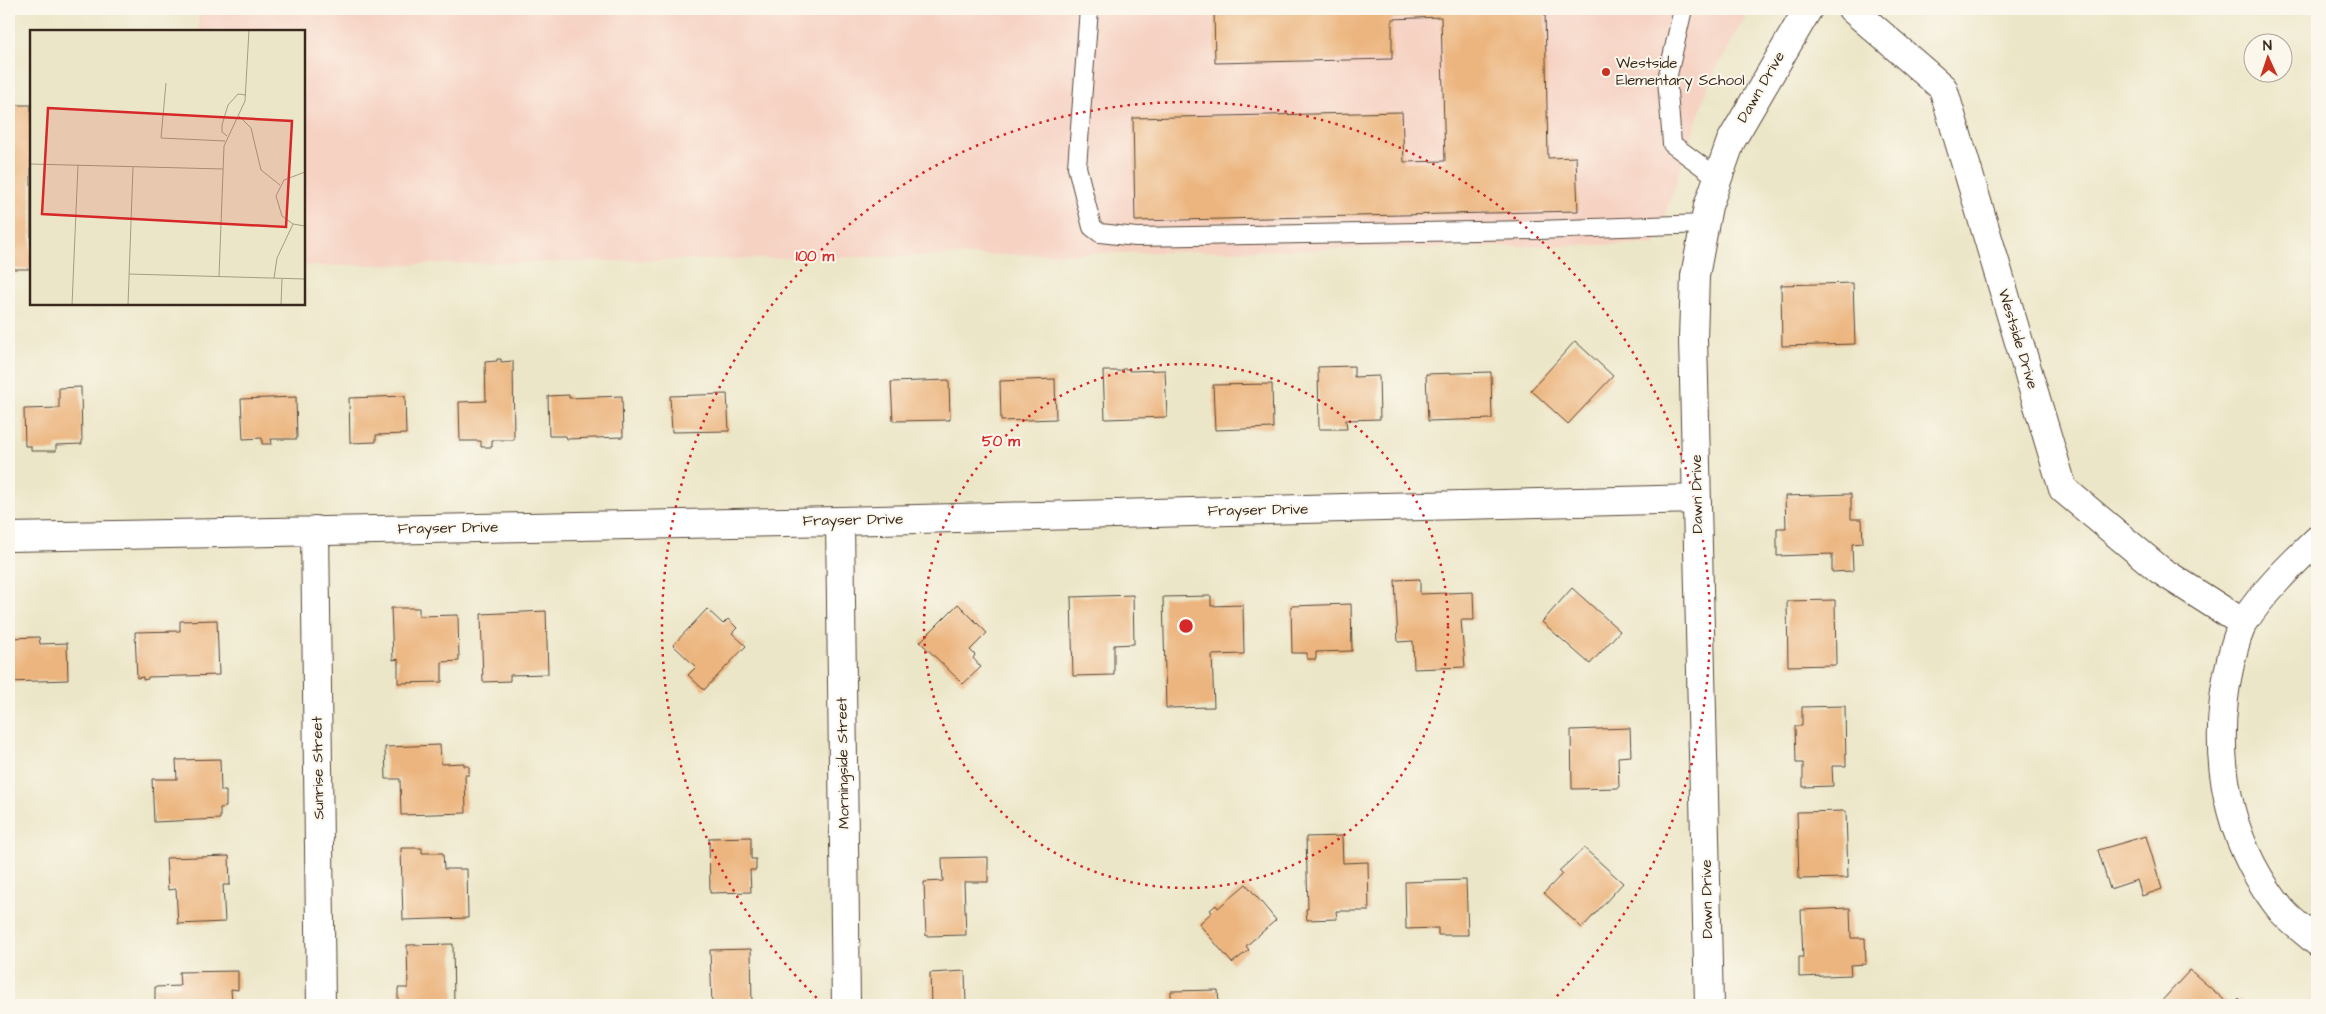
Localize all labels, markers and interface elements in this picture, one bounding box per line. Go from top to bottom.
inset map [30,30,305,305]
north arrow [2244,32,2294,82]
text: N [2262,36,2272,56]
street label: Dawn Drive [1732,47,1790,127]
place label: Westside Elementary School [1616,53,1745,92]
marker: Westside Elementary School [1600,66,1612,78]
text: 100 m [796,246,835,267]
street label: Westside Drive [1993,286,2043,392]
text: 50 m [982,431,1020,452]
street label: Dawn Drive [1686,454,1708,534]
street label: Frayser Drive [1208,499,1309,522]
street label: Frayser Drive [803,509,904,532]
street label: Frayser Drive [398,517,499,540]
centre of rings [1177,617,1195,635]
street label: Morningside Street [831,697,856,829]
street label: Sunrise Street [307,716,329,820]
street label: Dawn Drive [1696,859,1718,939]

